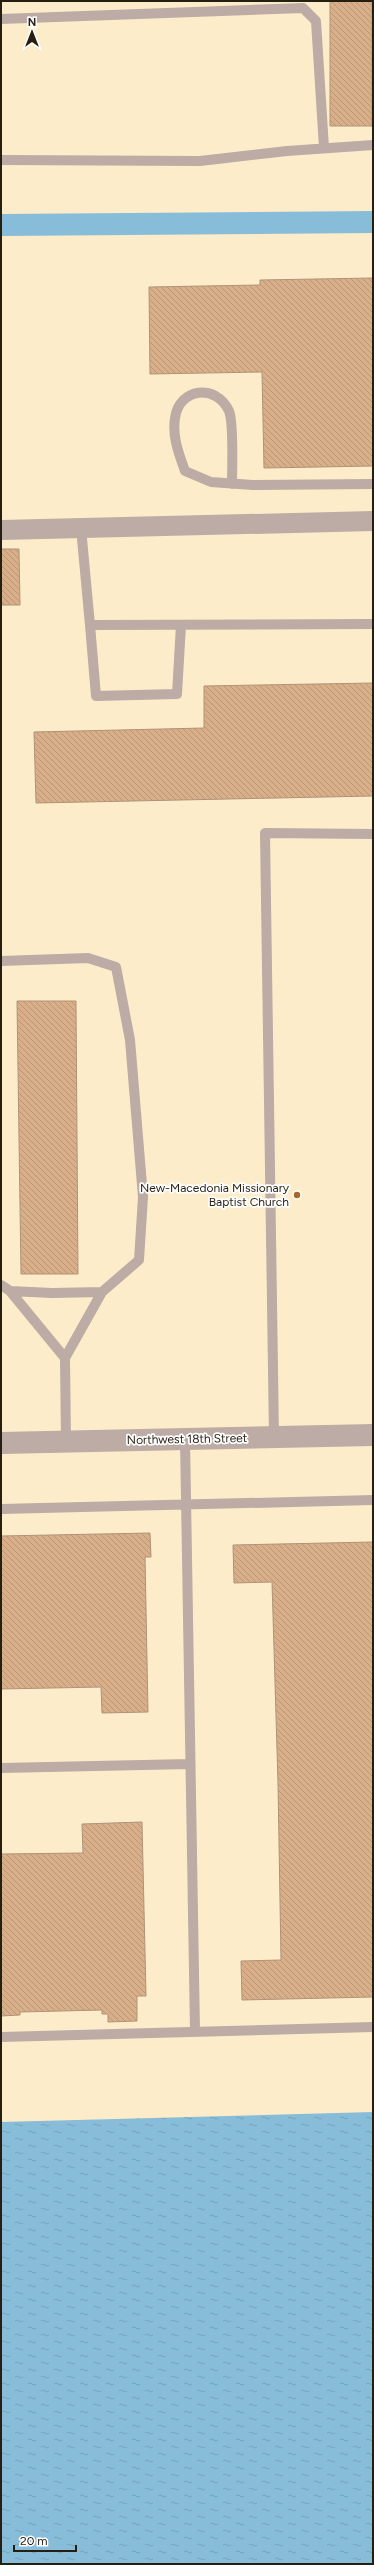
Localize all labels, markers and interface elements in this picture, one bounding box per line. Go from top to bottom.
north arrow [12,12,52,52]
text: N [28,16,36,29]
place label: New-Macedonia Missionary Baptist Church [140,1181,290,1209]
marker: New-Macedonia Missionary Baptist Church [292,1190,302,1200]
street label: Northwest 18th Street [127,1431,248,1447]
scale bar [14,2527,76,2553]
text: 20 m [20,2534,48,2548]

